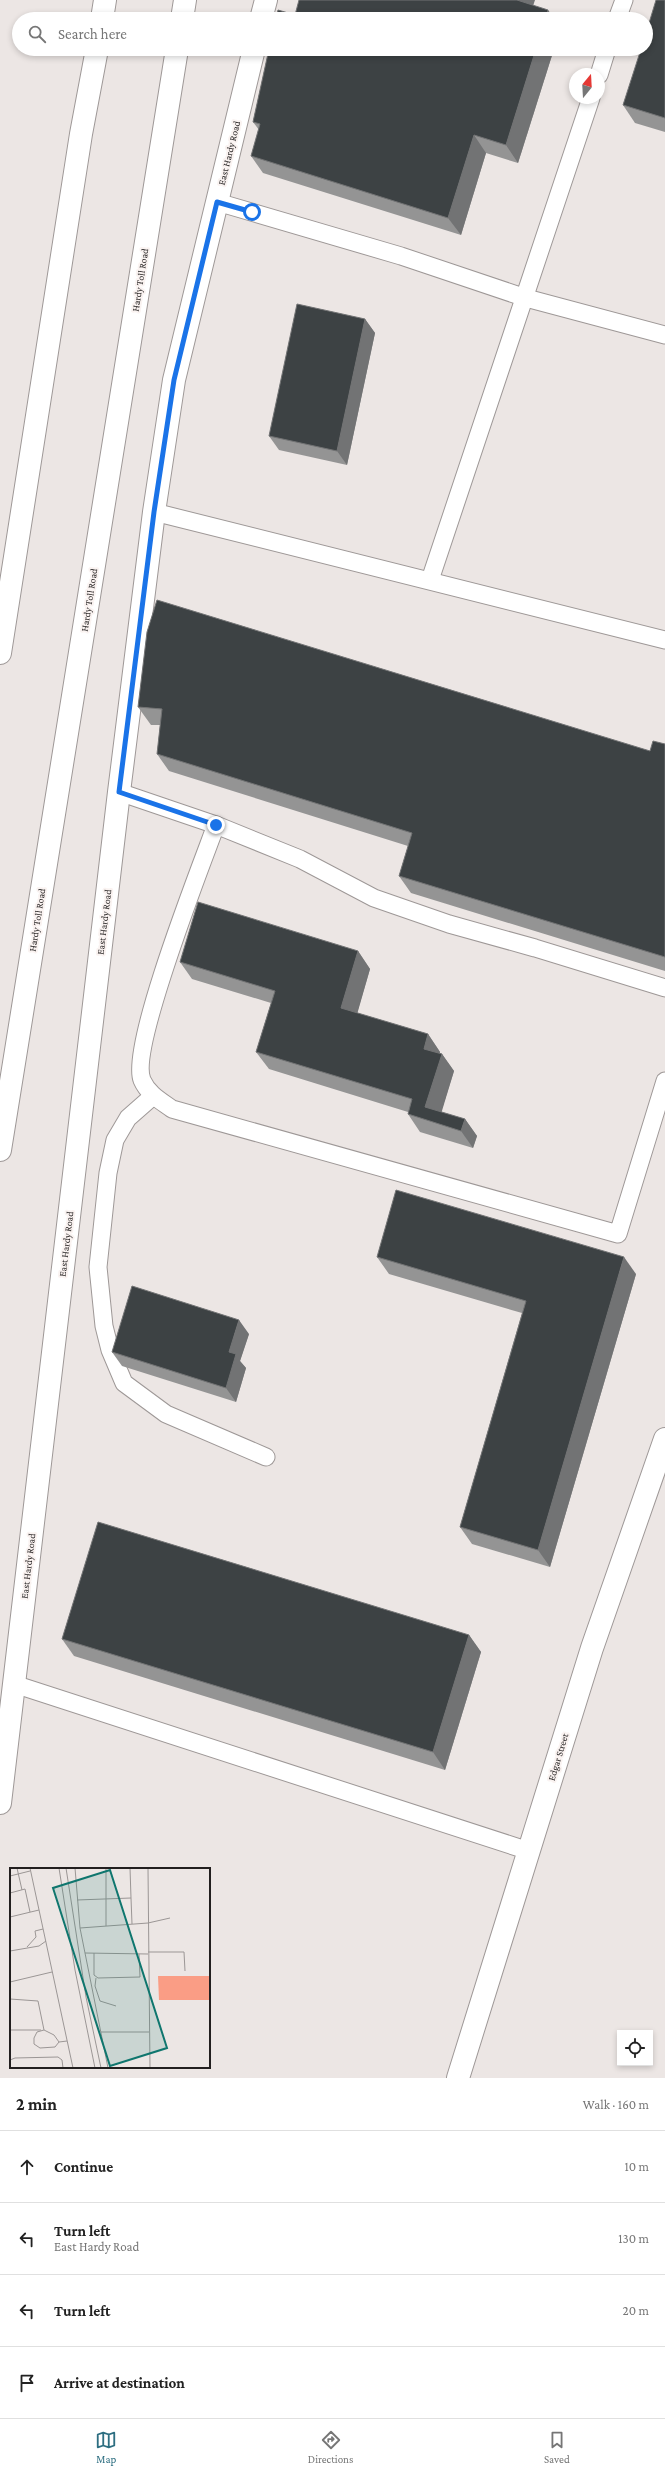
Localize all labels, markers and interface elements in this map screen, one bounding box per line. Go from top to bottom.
search box [12,12,653,56]
icon: search [26,23,48,45]
text: Search here [58,26,127,42]
north arrow [569,68,605,104]
street label: East Hardy Road [216,119,242,186]
route start [243,203,261,221]
street label: Hardy Toll Road [130,247,151,312]
street label: Hardy Toll Road [79,567,100,632]
route end [207,816,225,834]
street label: Hardy Toll Road [27,887,48,952]
street label: East Hardy Road [95,888,114,955]
street label: East Hardy Road [57,1210,76,1277]
street label: East Hardy Road [19,1532,38,1599]
street label: Edgar Street [546,1731,571,1782]
inset map [10,1868,210,2068]
map controls [617,2030,653,2066]
button: locate [617,2030,653,2066]
text: 2 min [16,2095,57,2114]
text: Walk · 160 m [583,2097,649,2112]
icon: ahead [16,2156,38,2178]
text: Continue [54,2159,113,2175]
text: 10 m [624,2159,649,2174]
text: Turn left [54,2223,110,2239]
icon: left [16,2228,38,2250]
text: 130 m [618,2231,649,2246]
text: East Hardy Road [54,2239,139,2254]
icon: left [16,2300,38,2322]
text: Turn left [54,2303,110,2319]
text: 20 m [623,2303,649,2318]
icon: arrive [16,2372,38,2394]
text: Arrive at destination [54,2375,185,2391]
tab: Map [95,2429,117,2465]
tab: Directions [308,2429,353,2465]
tab: Saved [544,2429,570,2465]

